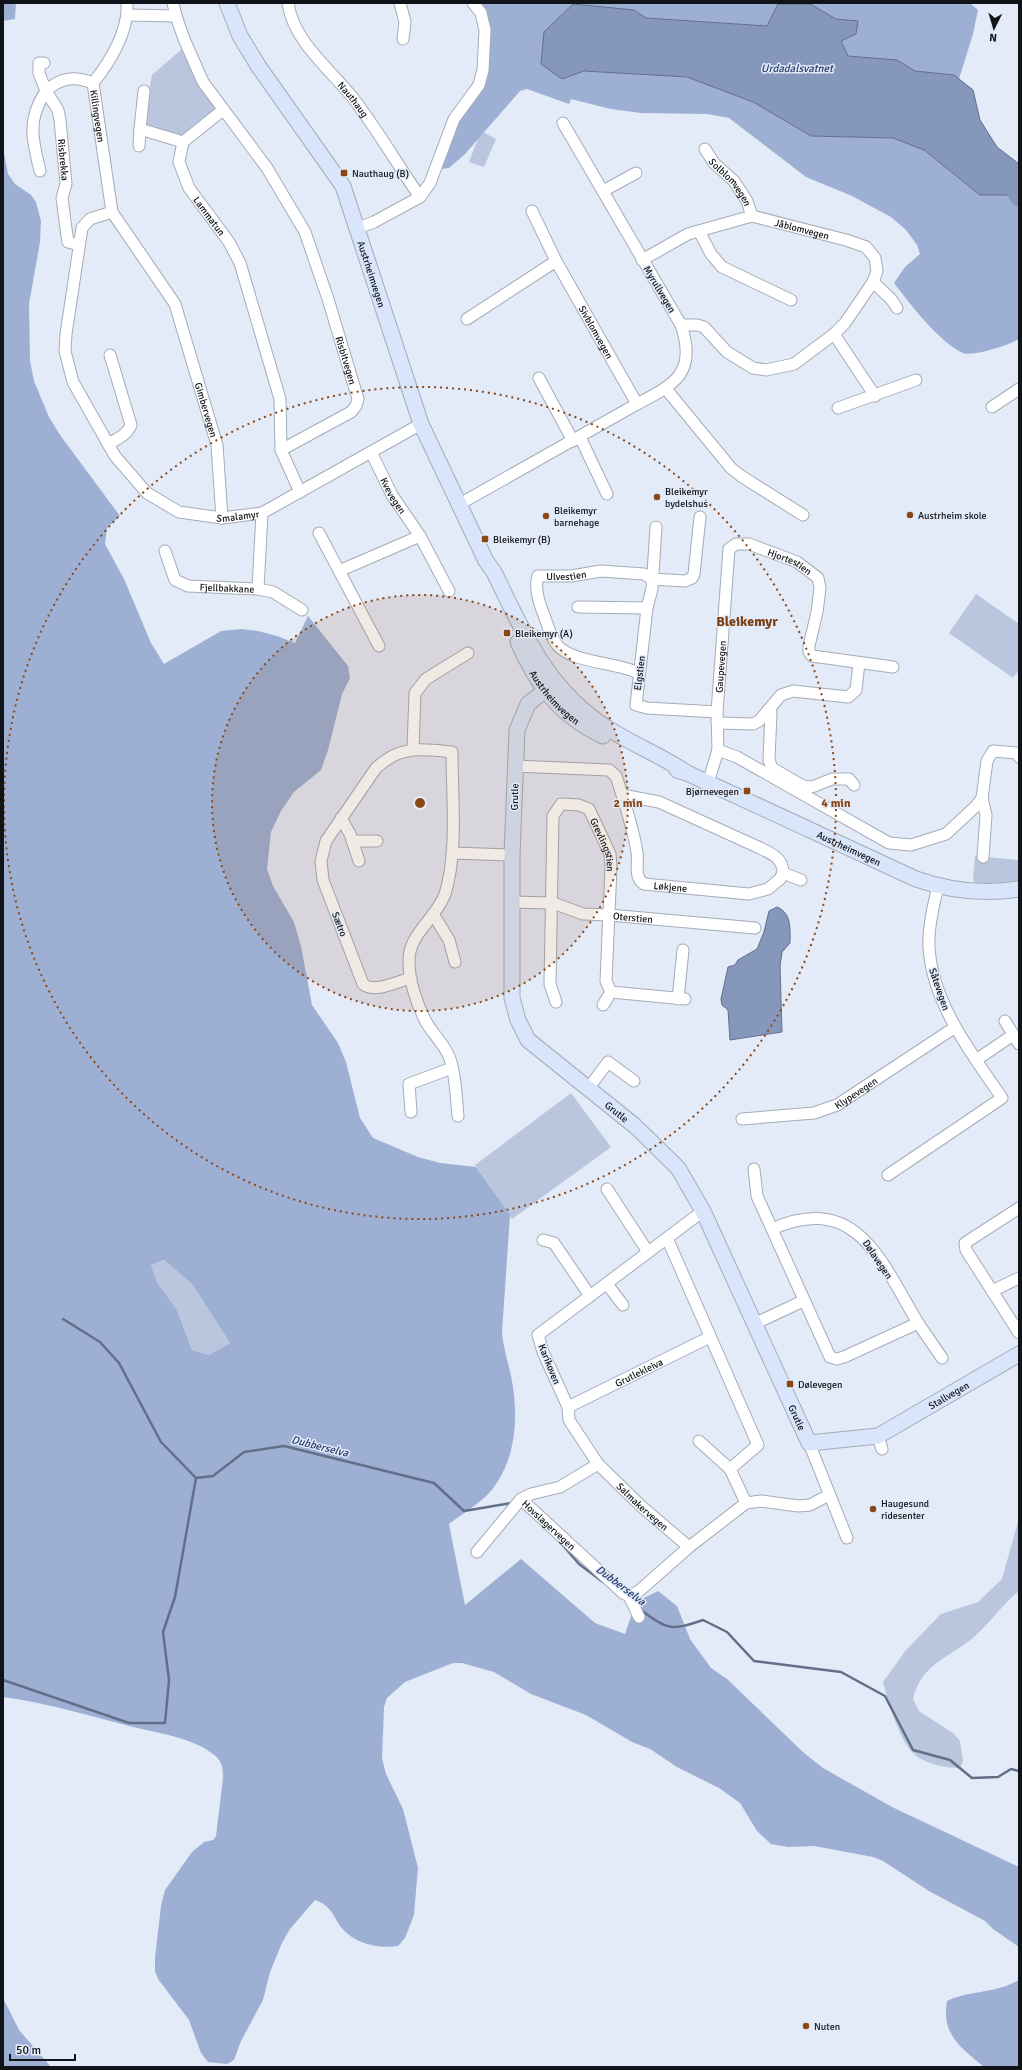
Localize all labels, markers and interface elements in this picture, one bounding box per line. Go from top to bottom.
north arrow [974,8,1014,48]
text: N [989,31,998,44]
water label: Urdadalsvatnet [761,62,834,75]
street label: Nauthaug [335,80,370,120]
street label: Killingvegen [87,89,107,143]
street label: Risbrekka [55,138,71,181]
street label: Solblomvegen [706,156,753,208]
marker: Nauthaug (B) [339,168,349,178]
place label: Nauthaug (B) [352,168,409,180]
street label: Lammatun [190,194,227,238]
street label: Jåblomvegen [773,217,830,242]
street label: Austrheimvegen [354,239,387,309]
street label: Myrullvegen [640,264,678,315]
street label: Sivblomvegen [576,304,615,361]
street label: Risbitvegen [332,335,358,386]
street label: Gimbervegen [192,381,219,439]
street label: Kvevegen [377,476,408,517]
place label: Bleikemyr bydelshus [665,486,708,510]
marker: Bleikemyr bydelshus [652,492,662,502]
place label: Bleikemyr barnehage [554,505,599,529]
street label: Smalamyr [216,508,260,525]
marker: Austrheim skole [905,510,915,520]
place label: Austrheim skole [918,510,987,522]
marker: Bleikemyr barnehage [541,511,551,521]
marker: Bleikemyr (B) [480,534,490,544]
place label: Bleikemyr (B) [493,534,550,546]
street label: Hjortestien [766,546,814,578]
street label: Ulvestien [546,569,587,583]
street label: Fjellbakkane [199,582,255,596]
district label: Bleikemyr [716,613,778,630]
marker: Bleikemyr (A) [502,628,512,638]
place label: Bleikemyr (A) [515,628,573,640]
street label: Gaupevegen [713,640,729,693]
street label: Elgstien [632,655,648,691]
street label: Austrheimvegen [527,668,581,728]
street label: Grutle [509,783,521,811]
place label: Bjørnevegen [686,786,739,798]
marker: Bjørnevegen [742,786,752,796]
centre of rings [413,796,427,810]
text: 2 min [614,796,643,811]
text: 4 min [822,796,851,811]
street label: Grevlingstien [587,816,616,872]
street label: Austrheimvegen [815,829,883,869]
street label: Løkjene [653,880,687,895]
street label: Sætro [329,910,349,938]
street label: Oterstien [612,910,653,926]
street label: Såtevegen [926,967,952,1012]
street label: Klypevegen [833,1075,880,1112]
street label: Grutle [602,1099,631,1125]
street label: Dølavegen [860,1238,895,1281]
street label: Karikoven [536,1342,563,1386]
street label: Grutlekleiva [613,1356,665,1390]
marker: Dølevegen [785,1379,795,1389]
place label: Dølevegen [798,1379,843,1391]
street label: Stallvegen [926,1379,971,1412]
street label: Grutle [785,1403,807,1433]
water label: Dubberselva [290,1433,350,1460]
street label: Salmakervegen [614,1480,670,1534]
street label: Hovslagervegen [519,1498,578,1553]
place label: Haugesund ridesenter [881,1498,929,1522]
marker: Haugesund ridesenter [868,1504,878,1514]
water label: Dubberselva [594,1563,648,1608]
marker: Nuten [801,2021,811,2031]
place label: Nuten [814,2021,840,2033]
scale bar [10,2036,75,2062]
text: 50 m [16,2043,41,2058]

